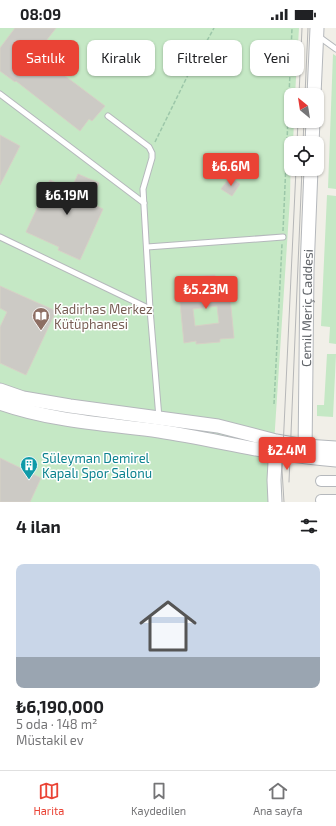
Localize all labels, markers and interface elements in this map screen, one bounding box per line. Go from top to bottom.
text: 08:09 [20,5,61,23]
chip: Satılık [12,40,79,76]
chip: Kiralık [87,40,155,76]
chip: Filtreler [163,40,242,76]
chip: Yeni [250,40,304,76]
north arrow [284,88,324,128]
map controls [284,88,324,176]
button: locate [284,136,324,176]
pin: ₺6.6M [203,153,259,187]
text: ₺6.6M [212,158,250,174]
pin: ₺6.19M [34,182,100,216]
text: ₺6.19M [45,187,89,203]
street label: Cemil Meriç Caddesi [298,249,316,367]
pin: ₺5.23M [173,276,239,310]
text: ₺5.23M [184,281,228,297]
place label: Kadirhas Merkez Kütüphanesi [54,301,153,332]
library icon: Kadirhas Merkez Kütüphanesi [31,306,51,331]
pin: ₺2.4M [259,437,315,471]
text: ₺2.4M [268,442,306,458]
place label: Süleyman Demirel Kapalı Spor Salonu [42,450,152,481]
building icon: Süleyman Demirel Kapalı Spor Salonu [19,455,39,480]
icon: filters [298,515,320,537]
text: 4 ilan [16,516,61,536]
icon: home [132,590,204,662]
text: ₺6,190,000 [16,696,104,716]
text: 5 oda · 148 m² [16,716,97,732]
text: Müstakil ev [16,732,84,748]
tab: Harita [33,780,64,817]
tab: Kaydedilen [131,780,186,817]
tab: Ana sayfa [253,780,303,817]

